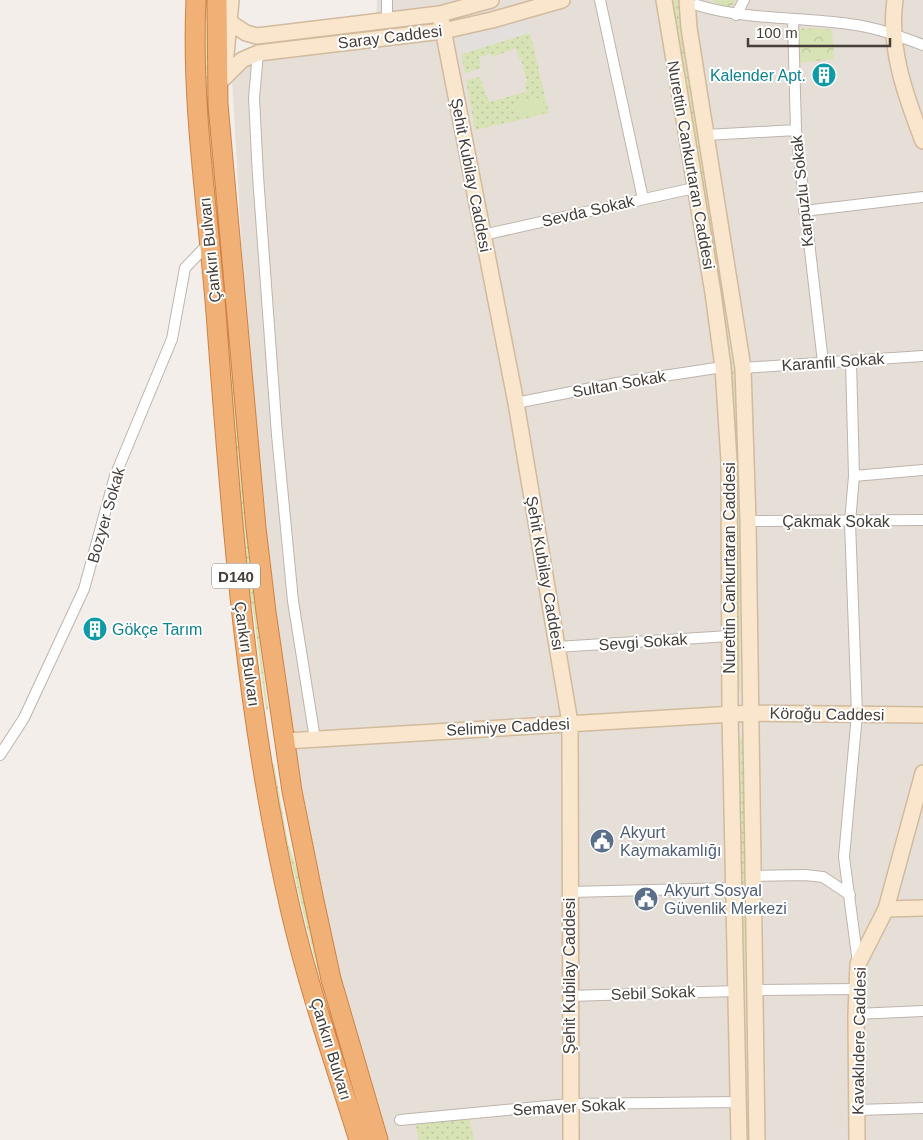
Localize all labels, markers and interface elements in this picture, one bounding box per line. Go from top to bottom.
scale bar [748,15,890,47]
street label: Saray Caddesi [337,22,443,52]
text: 100 m [756,24,798,41]
street label: Nurettin Cankurtaran Caddesi [664,59,718,271]
building icon: Kalender Apt. [811,62,837,88]
place label: Kalender Apt. [710,67,806,84]
street label: Şehit Kubilay Caddesi [448,97,494,253]
street label: Karpuzlu Sokak [788,133,816,248]
street label: Sevda Sokak [540,192,637,230]
street label: Çankırı Bulvarı [196,196,224,304]
street label: Karanfil Sokak [781,350,886,374]
street label: Sultan Sokak [571,367,668,401]
street label: Nurettin Cankurtaran Caddesi [721,462,738,674]
street label: Bozyer Sokak [84,464,128,565]
street label: Şehit Kubilay Caddesi [523,494,567,652]
street label: Çakmak Sokak [782,513,891,530]
road number: D140 [212,564,260,588]
street label: Çankırı Bulvarı [231,600,263,708]
building icon: Gökçe Tarım [82,616,108,642]
place label: Gökçe Tarım [112,621,202,638]
street label: Sevgi Sokak [598,630,689,654]
street label: Köroğu Caddesi [769,704,885,724]
street label: Selimiye Caddesi [446,715,570,739]
place label: Akyurt Kaymakamlığı [620,824,721,859]
public building icon: Akyurt Kaymakamlığı [589,828,615,854]
place label: Akyurt Sosyal Güvenlik Merkezi [664,882,787,917]
public building icon: Akyurt Sosyal Güvenlik Merkezi [633,886,659,912]
street label: Şehit Kubilay Caddesi [561,898,578,1054]
street label: Kavaklıdere Caddesi [849,967,869,1115]
street label: Sebil Sokak [610,983,697,1003]
street label: Çankırı Bulvarı [307,996,355,1102]
street label: Semaver Sokak [512,1096,627,1118]

